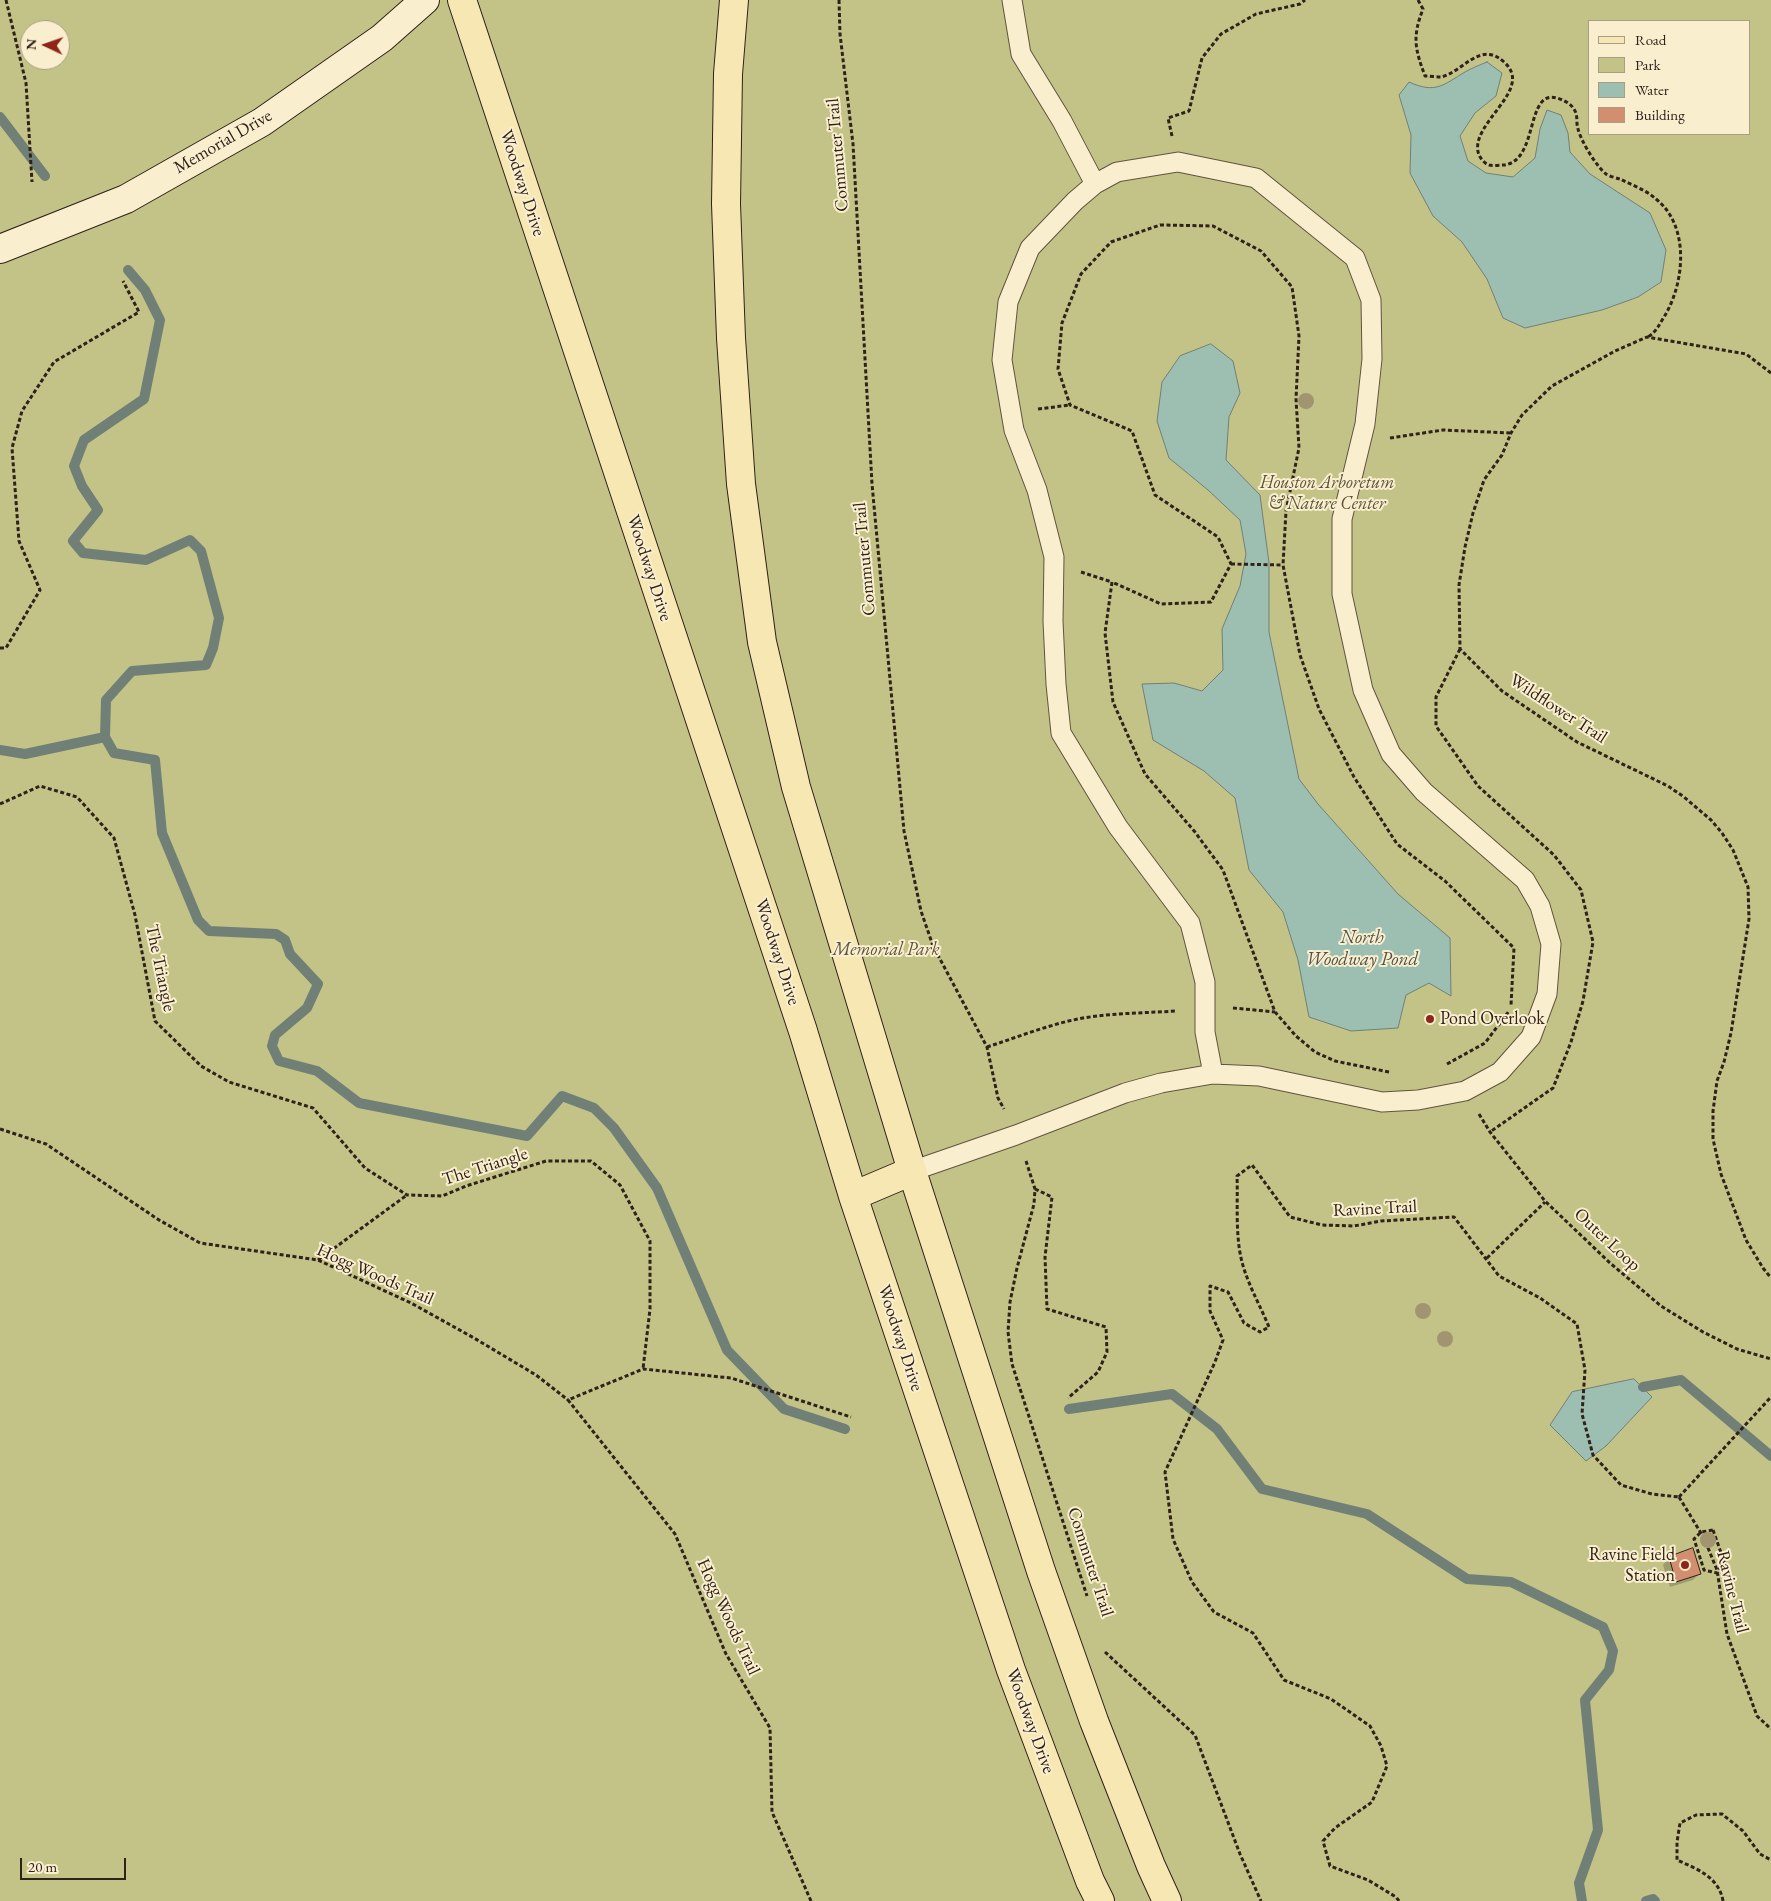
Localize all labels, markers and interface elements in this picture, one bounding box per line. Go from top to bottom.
north arrow [20,20,70,70]
legend [1588,20,1751,135]
text: Road [1635,30,1666,49]
text: N [22,38,40,50]
text: Park [1635,55,1661,74]
text: Water [1635,80,1669,99]
street label: Commuter Trail [822,97,854,213]
street label: Memorial Drive [170,105,276,179]
text: Building [1635,105,1685,124]
street label: Woodway Drive [495,127,549,239]
park label: Houston Arboretum & Nature Center [1260,472,1394,514]
street label: Commuter Trail [849,501,881,617]
street label: Woodway Drive [622,512,676,624]
street label: Wildflower Trail [1505,669,1611,749]
street label: Woodway Drive [750,896,804,1008]
street label: The Triangle [140,922,180,1014]
water label: North Woodway Pond [1306,927,1418,971]
park label: Memorial Park [832,939,940,961]
place label: Pond Overlook [1440,1008,1545,1030]
marker: Pond Overlook [1424,1013,1436,1025]
street label: The Triangle [440,1143,530,1191]
street label: Ravine Trail [1332,1196,1418,1222]
street label: Outer Loop [1569,1204,1645,1276]
street label: Hogg Woods Trail [313,1240,437,1310]
street label: Woodway Drive [873,1282,927,1394]
street label: Commuter Trail [1062,1505,1118,1619]
place label: Ravine Field Station [1589,1544,1675,1586]
street label: Ravine Trail [1711,1549,1753,1635]
street label: Hogg Woods Trail [692,1555,764,1679]
marker: Ravine Field Station [1679,1559,1691,1571]
street label: Woodway Drive [1001,1665,1059,1777]
scale bar [22,1848,129,1880]
text: 20 m [28,1857,57,1876]

